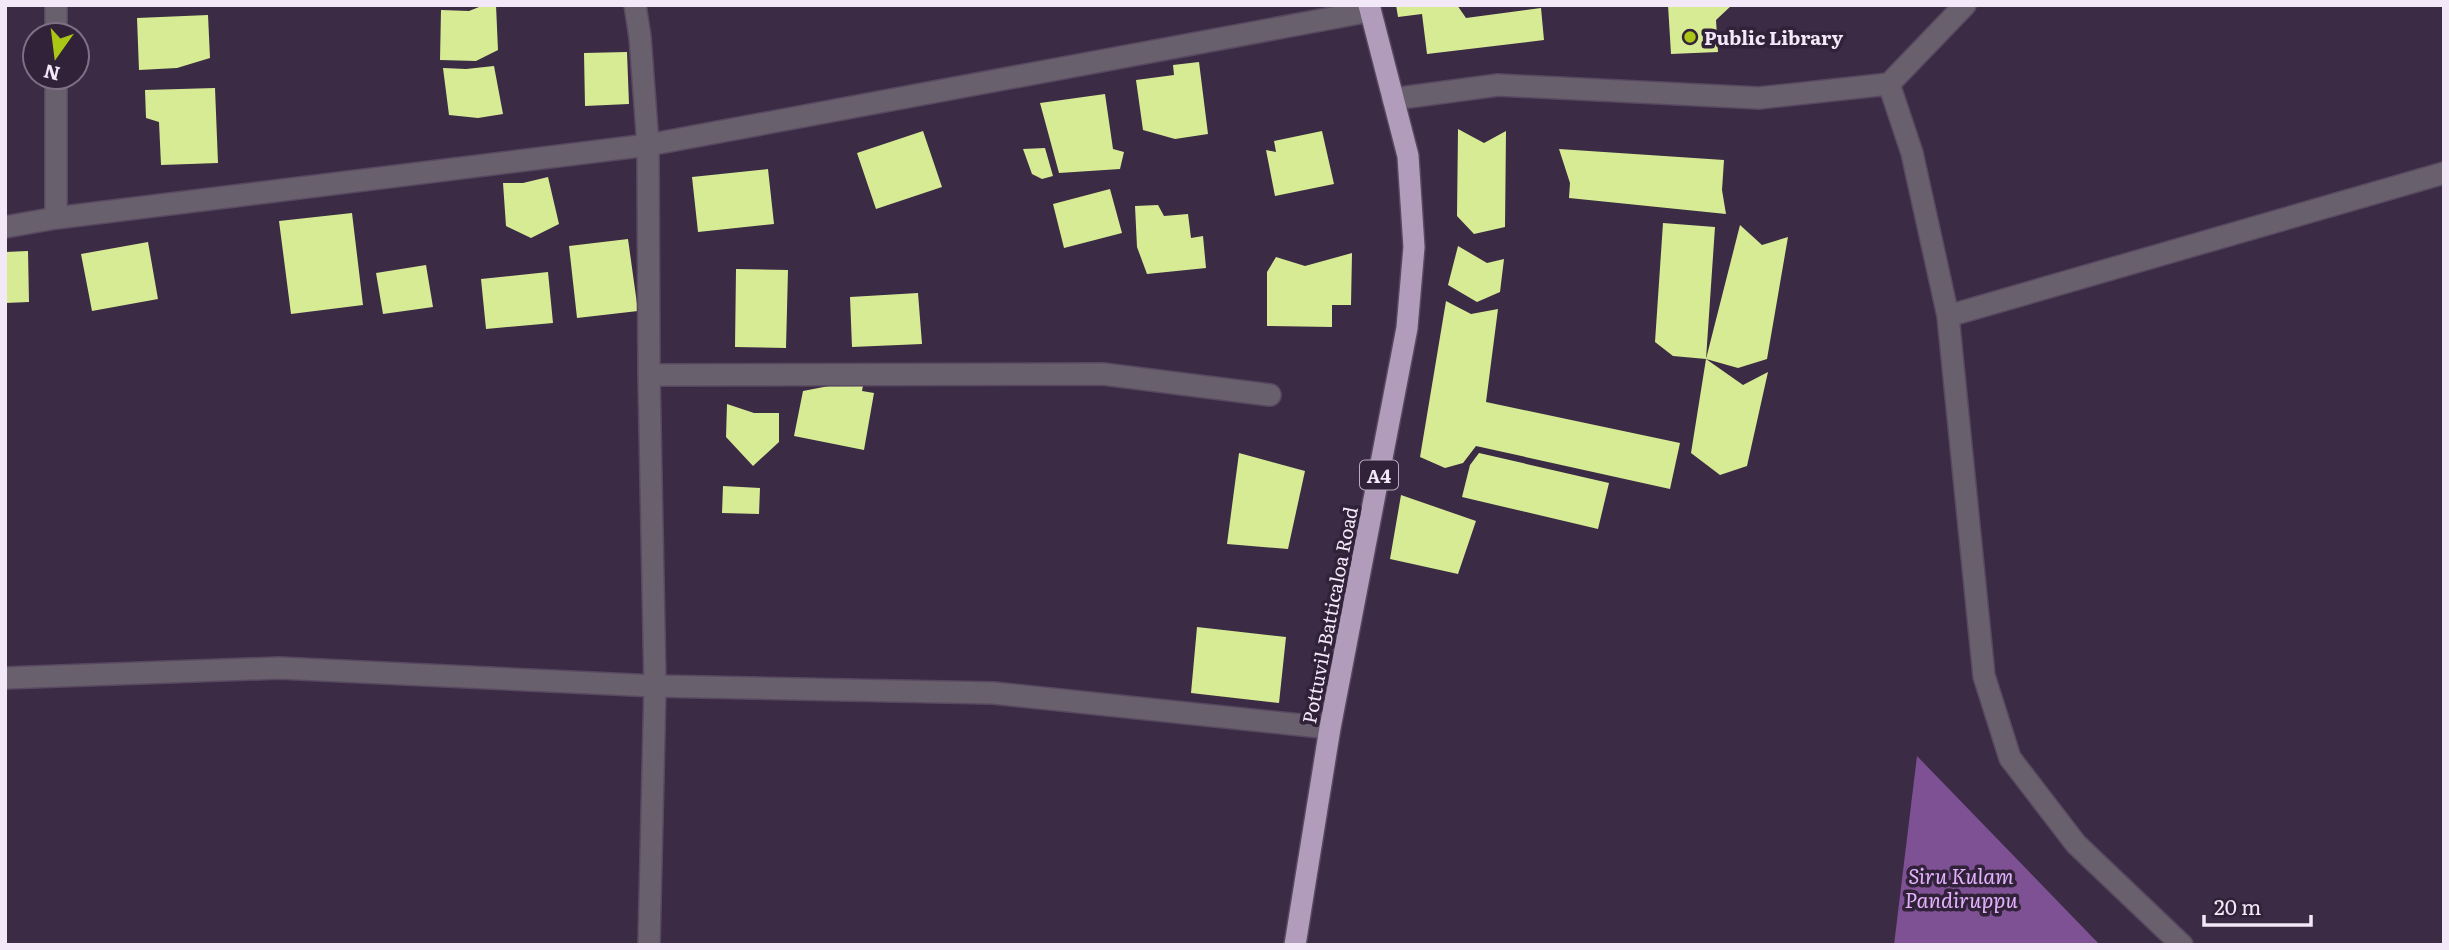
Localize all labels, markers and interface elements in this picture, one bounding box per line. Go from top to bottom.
north arrow [21,21,91,91]
place label: Public Library [1704,23,1843,51]
marker: Public Library [1682,29,1698,45]
text: N [40,58,63,89]
road number: A4 [1360,461,1398,490]
street label: Pottuvil-Batticaloa Road [1294,504,1364,726]
water label: Siru Kulam Pandiruppu [1904,859,2018,914]
scale bar [2204,884,2311,928]
text: 20 m [2214,890,2261,921]

